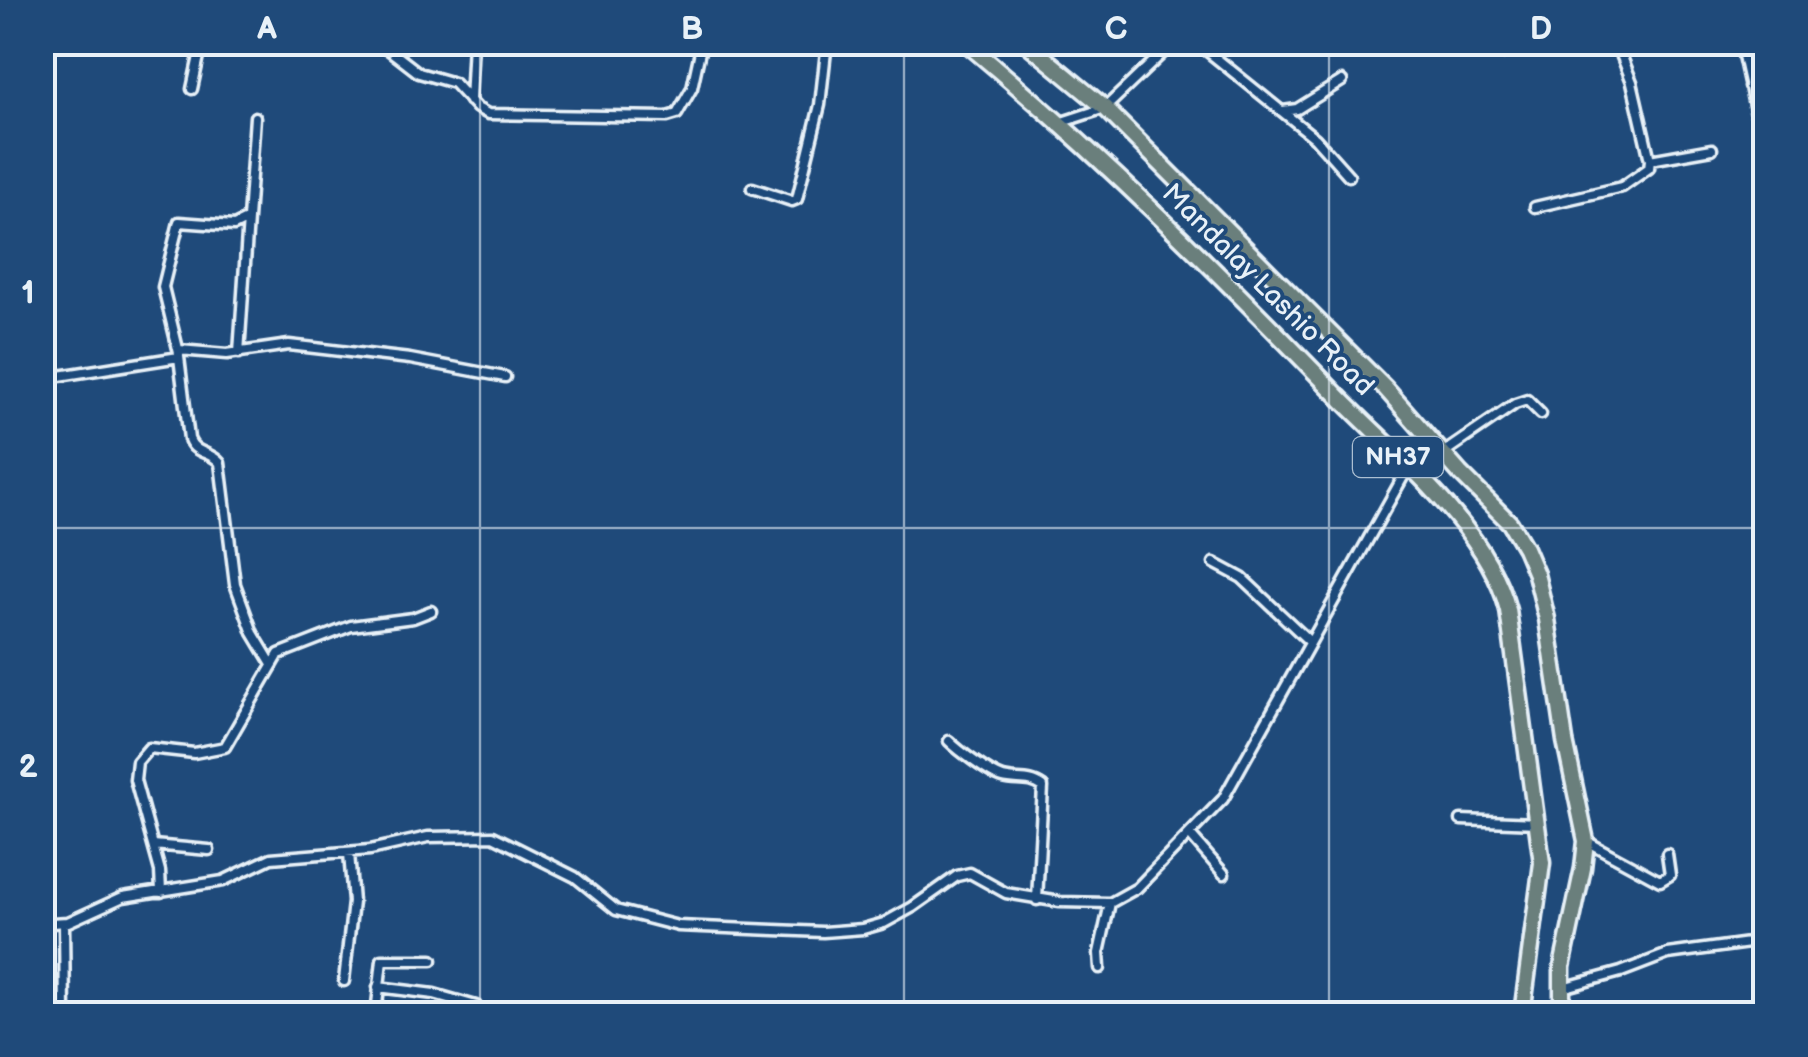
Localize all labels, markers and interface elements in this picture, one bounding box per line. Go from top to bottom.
text: A [256,10,277,49]
text: B [681,10,703,49]
text: C [1105,10,1127,49]
text: D [1530,10,1552,49]
street label: Mandalay Lashio Road [1155,177,1381,403]
text: 1 [21,274,35,313]
road number: NH37 [1353,437,1443,477]
text: 2 [18,748,38,787]

